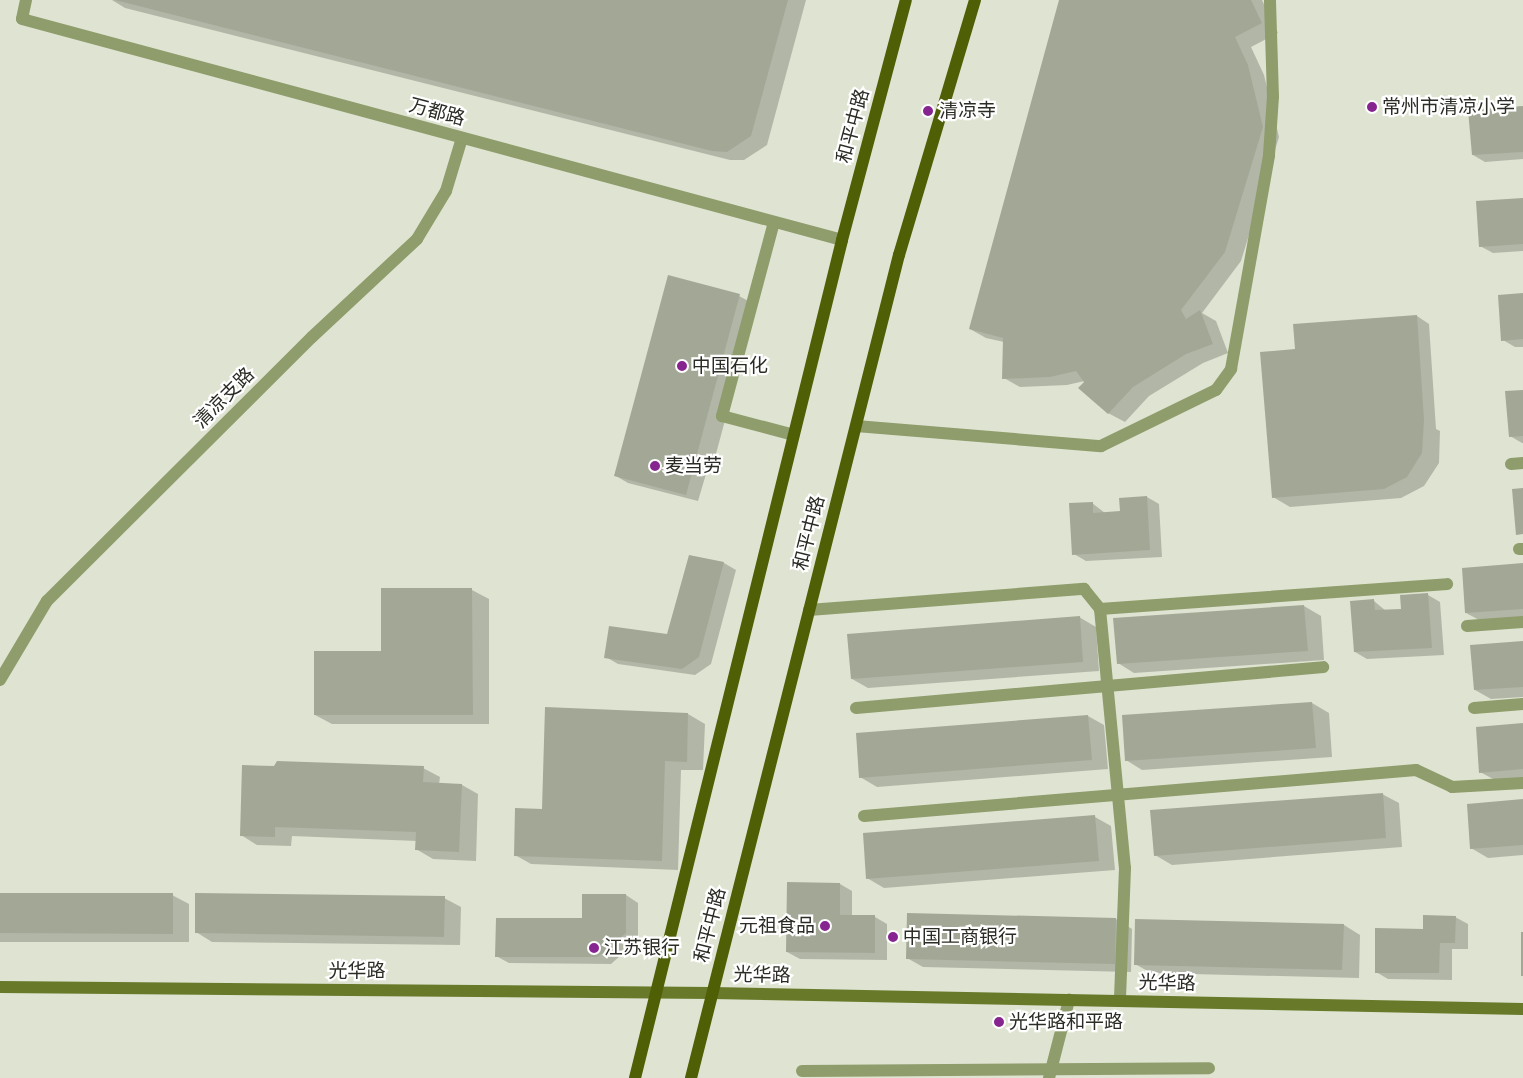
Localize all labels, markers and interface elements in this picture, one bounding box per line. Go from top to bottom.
street label: 和平中路 [832,86,874,166]
street label: 万都路 [407,94,467,130]
place label: 常州市清凉小学 [1382,96,1515,118]
place label: 清凉寺 [939,100,996,122]
marker: 常州市清凉小学 [1366,101,1378,113]
marker: 清凉寺 [921,104,935,118]
place label: 中国石化 [692,355,768,377]
marker: 中国石化 [676,360,688,372]
street label: 清凉支路 [189,363,259,433]
place label: 麦当劳 [665,455,722,477]
marker: 麦当劳 [649,460,661,472]
street label: 和平中路 [789,493,829,573]
street label: 和平中路 [690,885,730,965]
place label: 元祖食品 [739,915,815,937]
marker: 元祖食品 [819,920,831,932]
place label: 中国工商银行 [903,926,1017,948]
marker: 中国工商银行 [887,931,899,943]
place label: 江苏银行 [604,937,680,959]
marker: 江苏银行 [588,942,600,954]
street label: 光华路 [329,960,385,982]
street label: 光华路 [733,963,791,987]
street label: 光华路 [1138,971,1196,995]
place label: 光华路和平路 [1009,1011,1123,1033]
marker: 光华路和平路 [993,1016,1005,1028]

